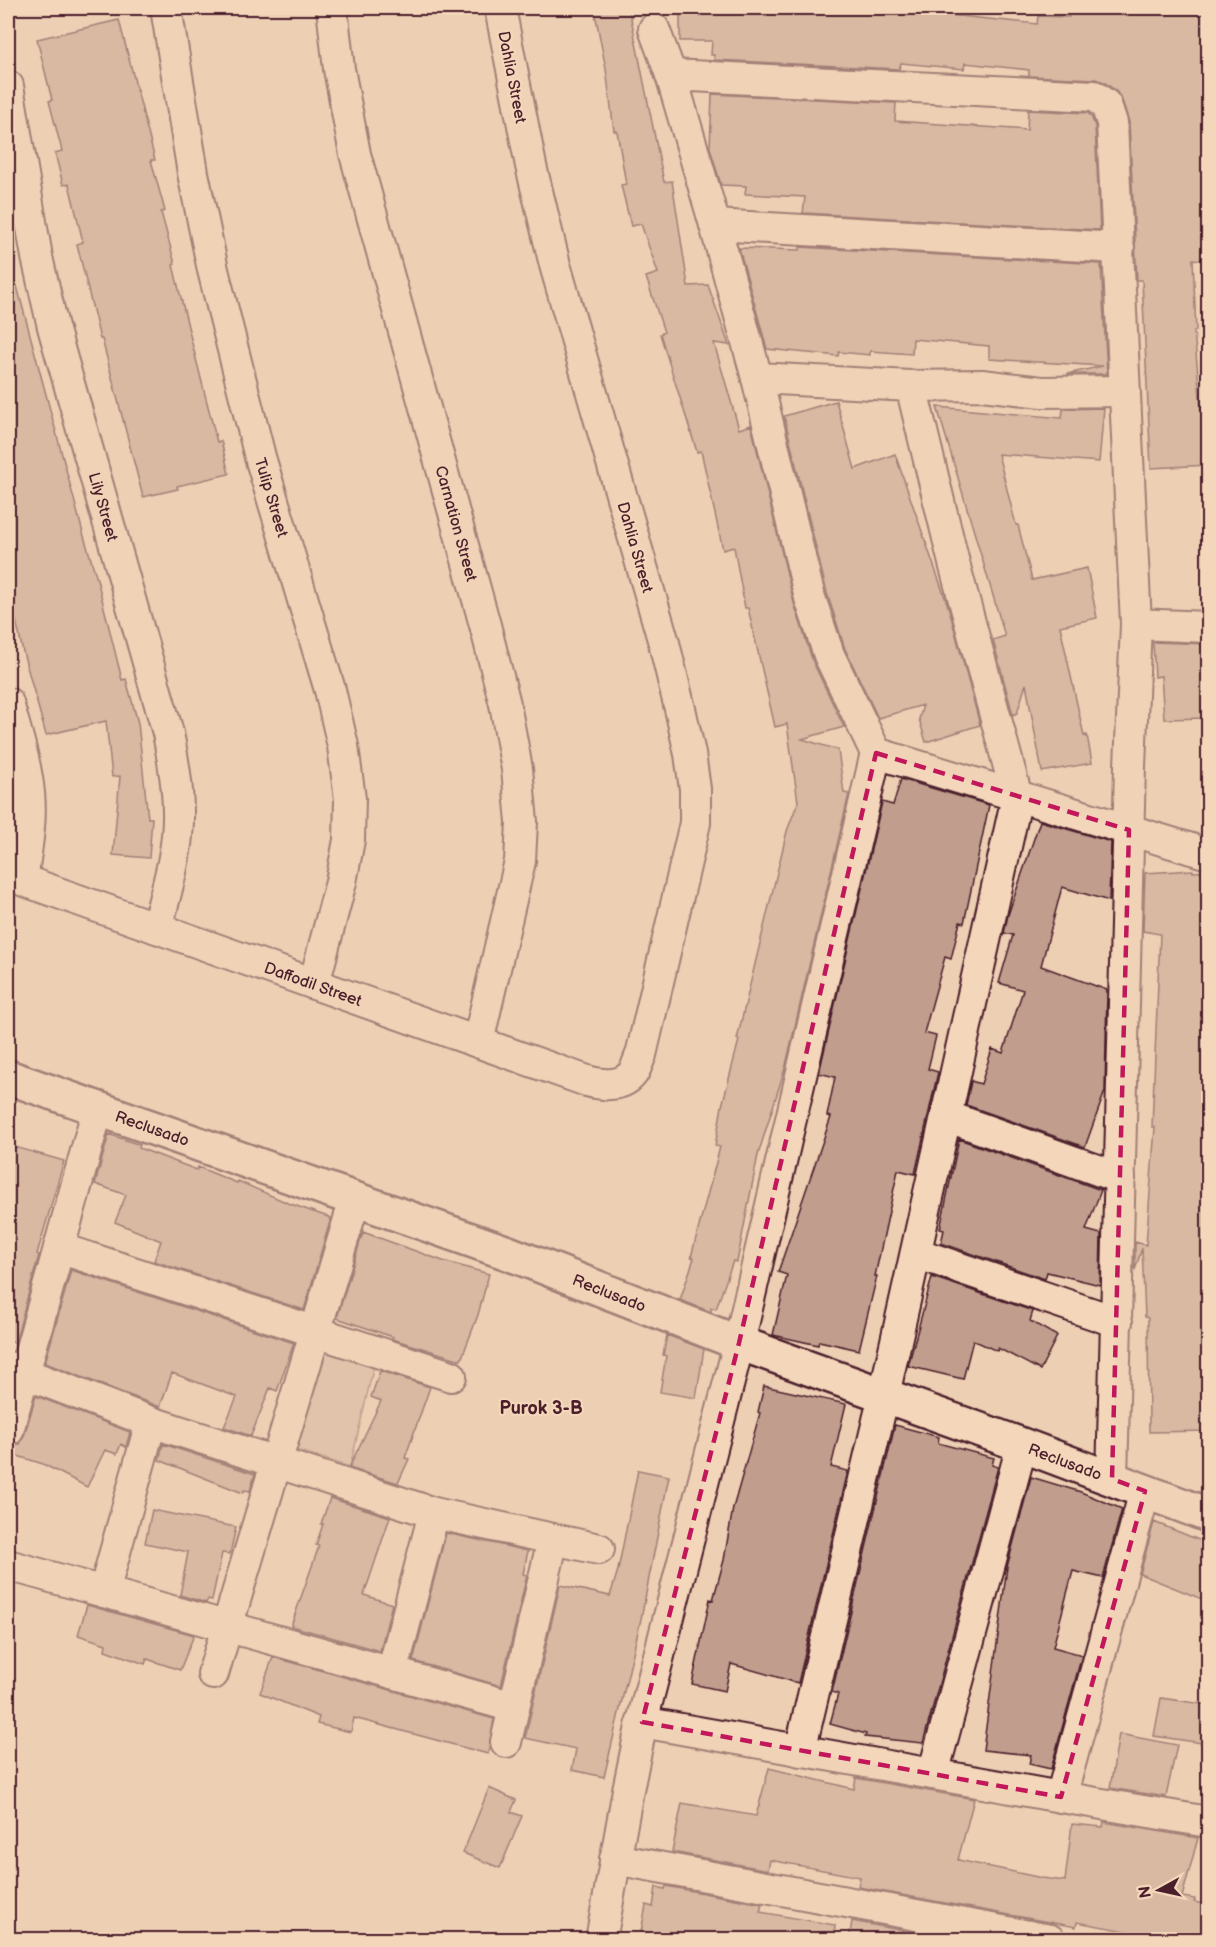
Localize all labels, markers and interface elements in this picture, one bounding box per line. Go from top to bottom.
street label: Dahlia Street [493,30,530,125]
street label: Tulip Street [250,456,292,540]
street label: Carnation Street [430,464,481,584]
street label: Lily Street [84,470,121,544]
street label: Dahlia Street [613,500,657,595]
street label: Daffodil Street [261,959,364,1011]
street label: Reclusado [112,1107,191,1151]
street label: Reclusado [570,1271,648,1317]
district label: Purok 3-B [499,1398,583,1419]
street label: Reclusado [1025,1440,1104,1485]
north arrow [1129,1860,1189,1920]
text: N [1135,1885,1156,1899]

